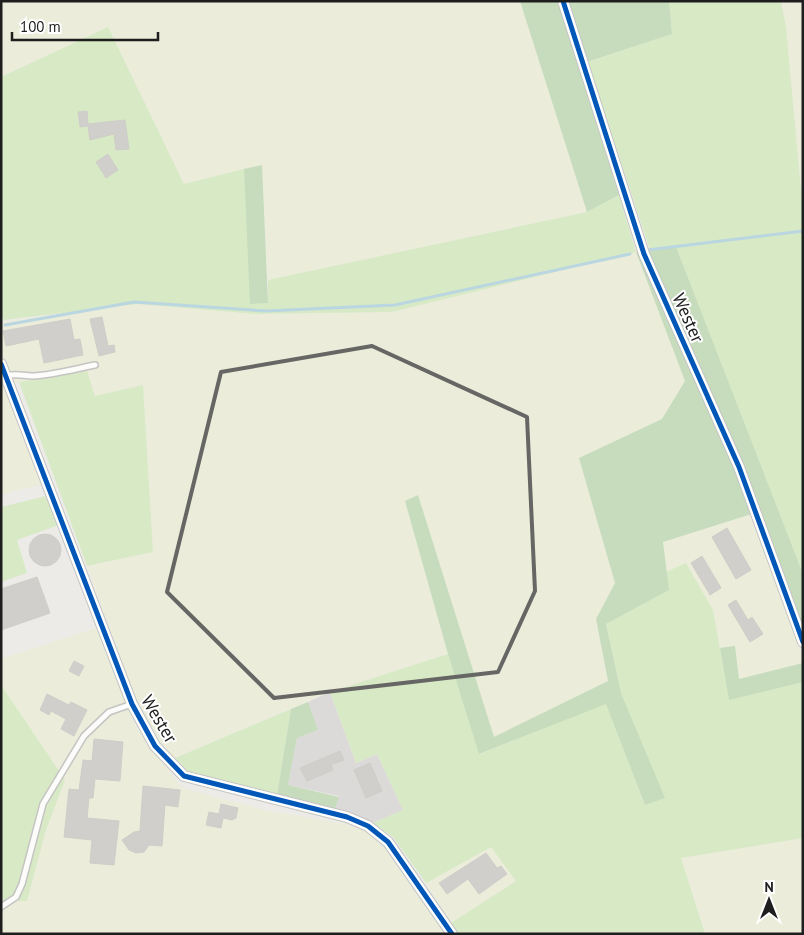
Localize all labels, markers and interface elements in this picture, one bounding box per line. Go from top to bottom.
scale bar [12,10,159,42]
text: 100 m [20,17,61,36]
street label: Wester [667,289,710,346]
street label: Wester [136,691,183,747]
north arrow [744,875,794,925]
text: N [764,878,774,896]

